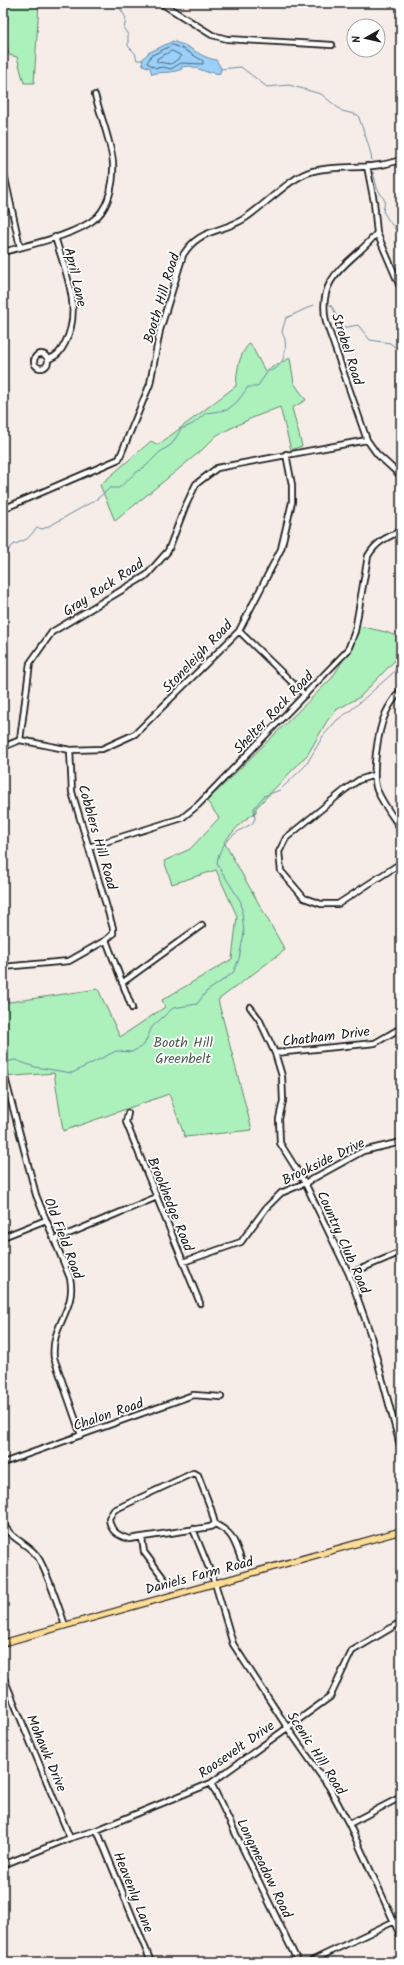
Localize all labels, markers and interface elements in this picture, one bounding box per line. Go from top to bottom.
north arrow [346,18,386,58]
text: N [348,35,366,44]
street label: April Lane [58,245,93,310]
street label: Booth Hill Road [138,249,186,346]
street label: Strobel Road [325,310,369,389]
street label: Gray Rock Road [59,553,149,622]
street label: Stoneleigh Road [157,615,239,698]
street label: Shelter Rock Road [228,666,320,759]
street label: Cobblers Hill Road [71,782,123,893]
street label: Chatham Drive [281,1021,372,1053]
park label: Booth Hill Greenbelt [153,1032,213,1070]
street label: Brookside Drive [278,1132,369,1192]
street label: Brookhedge Road [141,1154,199,1256]
street label: Country Club Road [311,1187,376,1298]
street label: Old Field Road [37,1194,89,1283]
street label: Chalon Road [70,1392,148,1437]
street label: Daniels Farm Road [143,1551,257,1601]
street label: Scenic Hill Road [281,1707,352,1801]
street label: Mohawk Drive [20,1711,73,1796]
street label: Roosevelt Drive [194,1715,280,1784]
street label: Longmeadow Road [230,1815,298,1923]
street label: Heavenly Lane [107,1849,160,1937]

